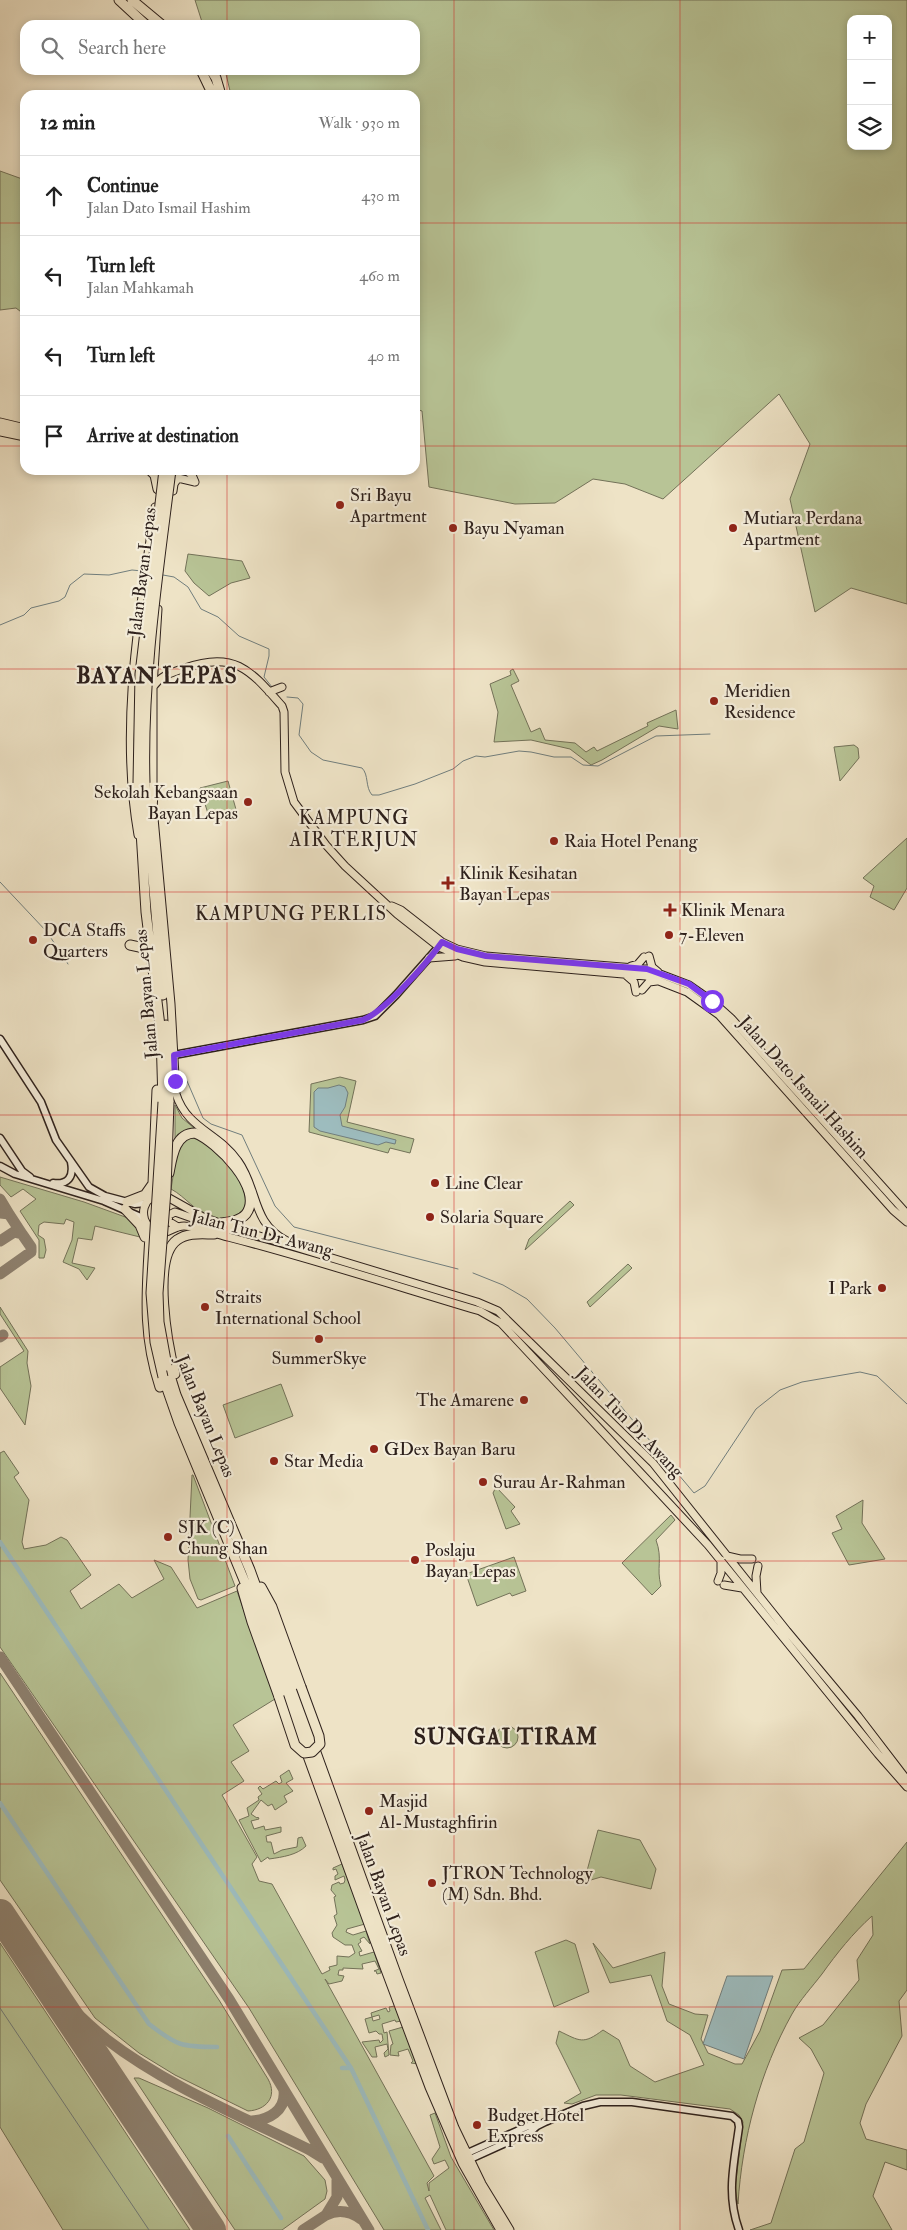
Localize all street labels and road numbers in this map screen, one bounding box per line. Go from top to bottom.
street label: Jalan Bayan Lepas [123,506,162,639]
street label: Jalan Bayan Lepas [129,928,164,1061]
street label: Jalan Dato Ismail Hashim [733,1010,874,1163]
street label: Jalan Tun Dr Awang [187,1204,337,1263]
street label: Jalan Bayan Lepas [170,1351,241,1481]
street label: Jalan Tun Dr Awang [570,1361,689,1484]
street label: Jalan Bayan Lepas [350,1828,417,1959]

